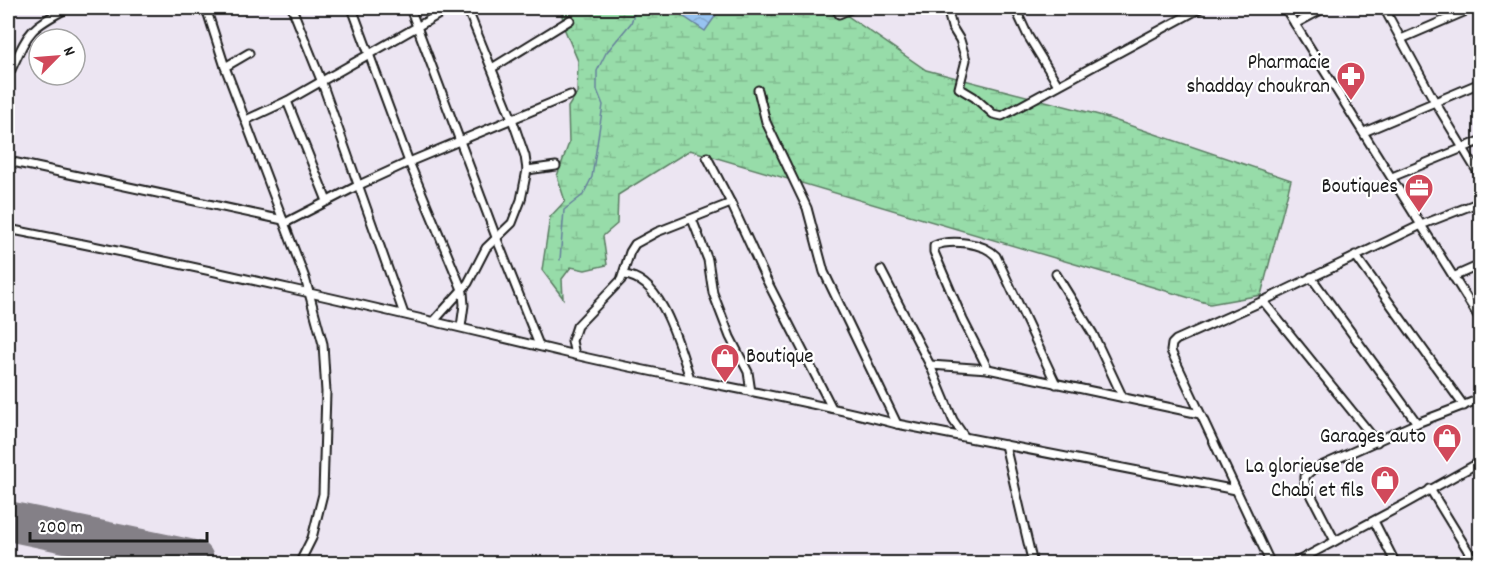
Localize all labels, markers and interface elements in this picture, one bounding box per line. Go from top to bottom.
north arrow [27,27,87,87]
text: N [56,43,80,60]
place label: Pharmacie shadday choukran [1186,49,1330,103]
pharmacy icon: Pharmacie shadday choukran [1335,60,1367,102]
office icon: Boutiques [1403,172,1435,214]
place label: Boutiques [1322,173,1398,203]
shop icon: Boutique [709,342,741,384]
place label: Boutique [746,343,814,373]
shop icon: Garages auto [1431,422,1463,464]
place label: Garages auto [1320,423,1426,453]
place label: La glorieuse de Chabi et fils [1245,453,1364,507]
shop icon: La glorieuse de Chabi et fils [1369,464,1401,506]
scale bar [30,505,207,543]
text: 200 m [39,516,83,541]

